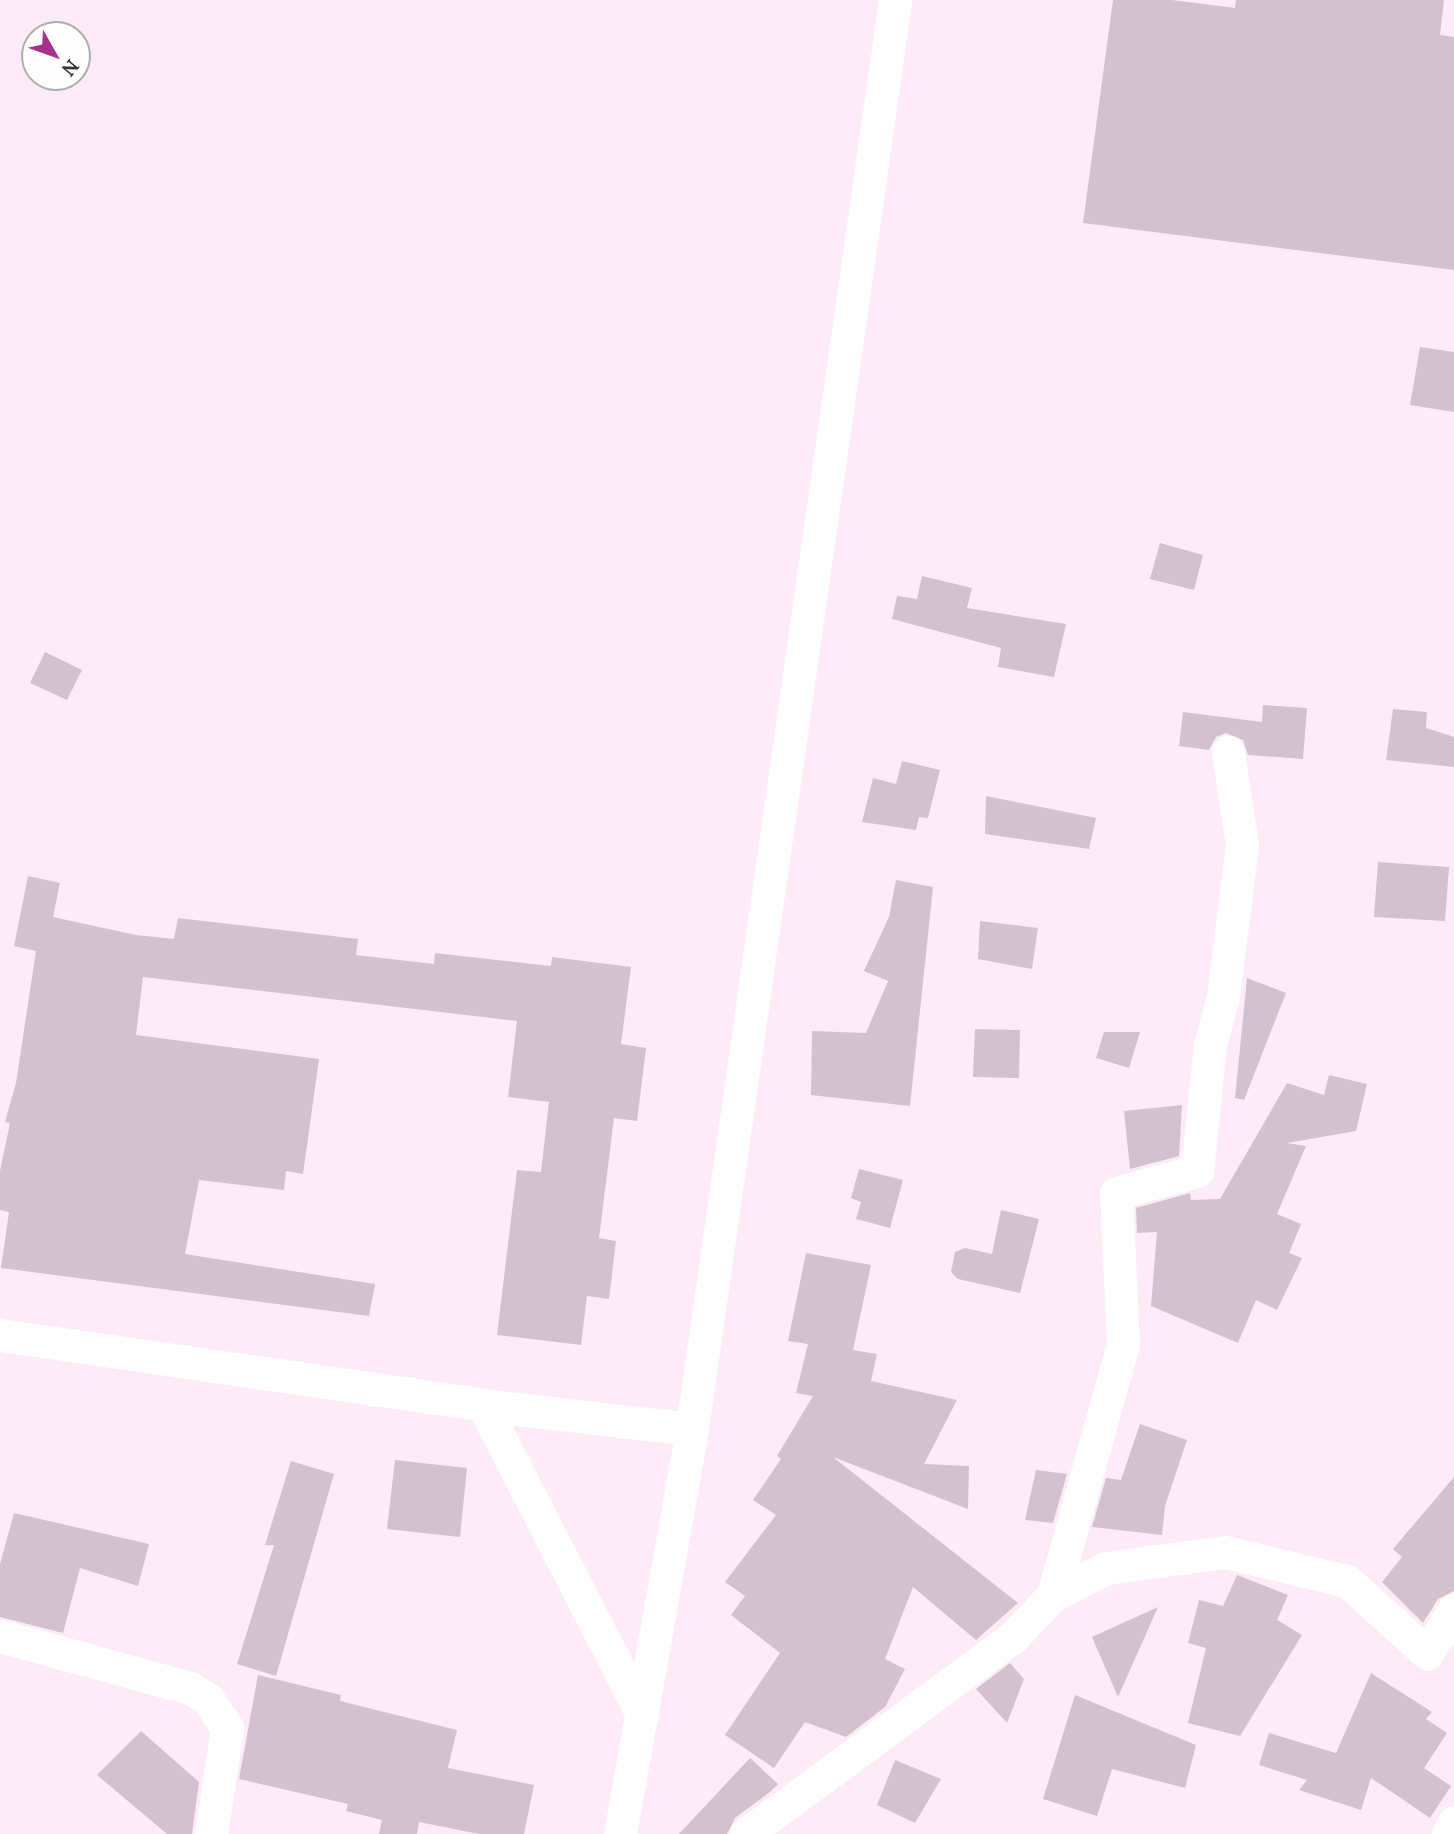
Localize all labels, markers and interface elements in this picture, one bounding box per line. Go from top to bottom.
north arrow [21,21,91,91]
text: N [57,55,84,82]

